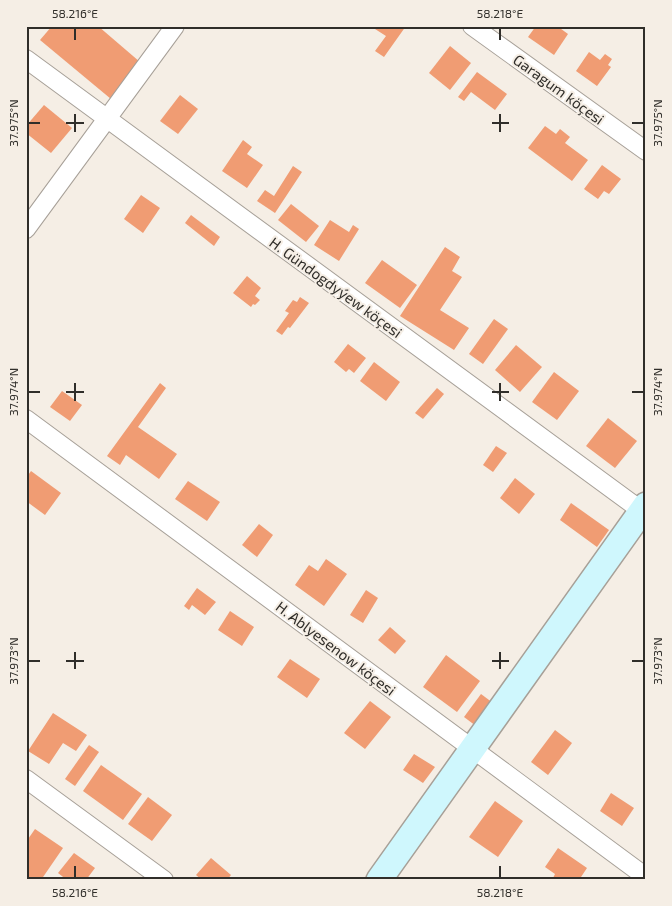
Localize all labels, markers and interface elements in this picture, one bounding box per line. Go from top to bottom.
text: 58.216°E [52,6,98,20]
text: 58.218°E [477,6,523,20]
street label: Garagum köçesi [509,50,608,129]
text: 37.975°N [6,99,20,147]
text: 37.975°N [650,99,664,147]
street label: H. Gündogdyýew köçesi [266,233,406,342]
text: 37.974°N [6,368,20,416]
text: 37.974°N [650,368,664,416]
street label: H. Ablyesenow köçesi [272,597,399,700]
text: 37.973°N [6,637,20,685]
text: 37.973°N [650,637,664,685]
text: 58.216°E [52,885,98,899]
text: 58.218°E [477,885,523,899]

